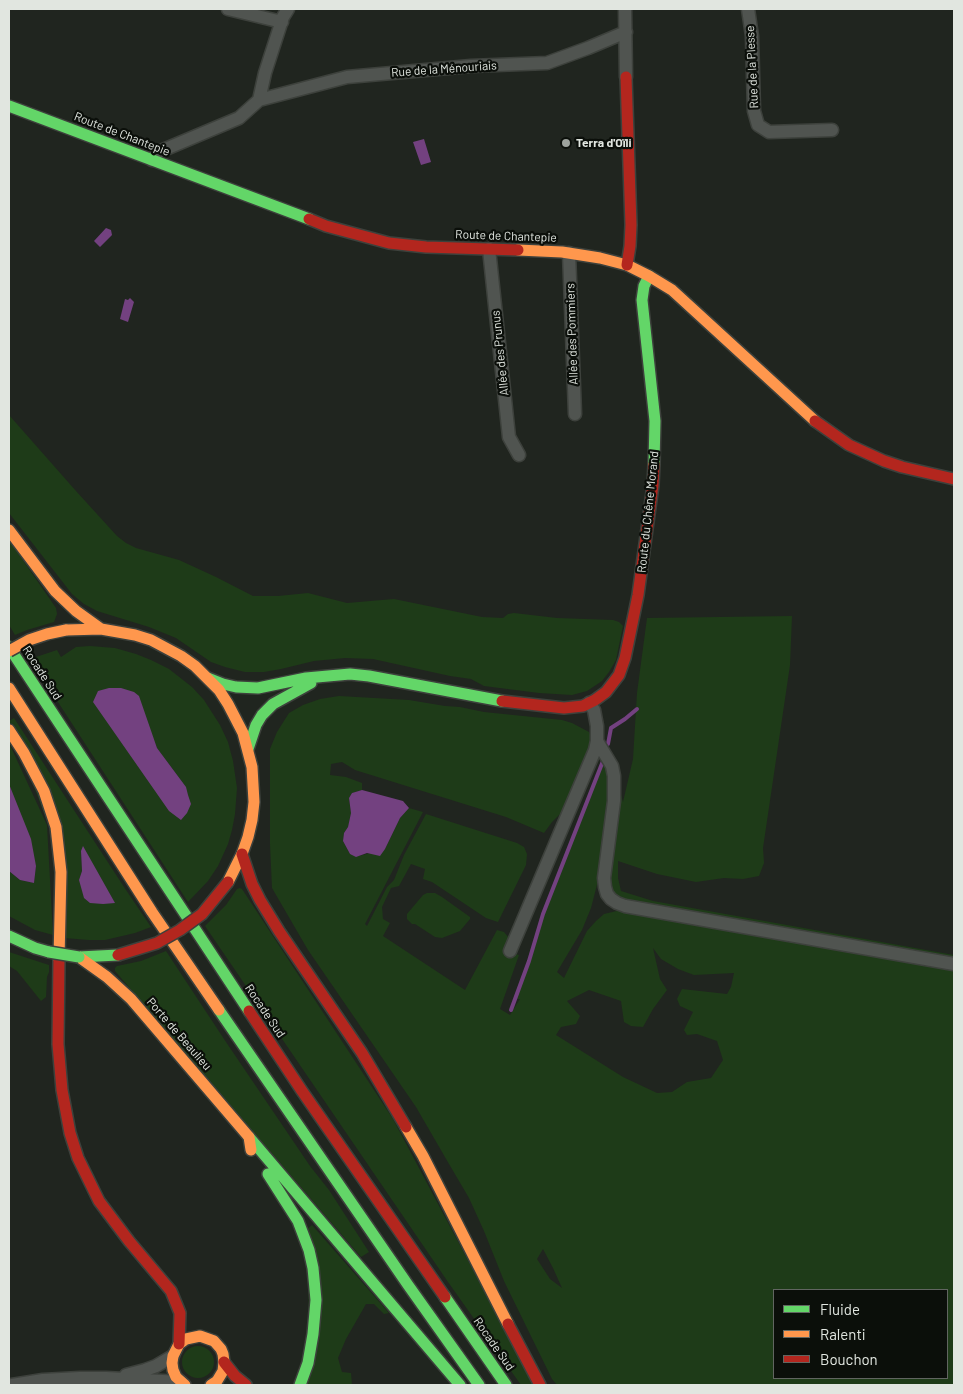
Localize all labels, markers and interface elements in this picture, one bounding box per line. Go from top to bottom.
street label: Rue de la Plesse [743,25,761,109]
street label: Rue de la Ménouriais [391,58,497,80]
street label: Route de Chantepie [72,109,172,159]
place label: Terra d'Oïli [576,136,632,150]
marker: Terra d'Oïli [560,137,572,149]
street label: Route de Chantepie [455,227,557,245]
street label: Allée des Pommiers [563,283,581,385]
street label: Allée des Prunus [488,310,512,396]
street label: Route du Chêne Morand [634,450,662,574]
street label: Rocade Sud [19,643,65,703]
street label: Rocade Sud [242,981,288,1041]
street label: Porte de Beaulieu [144,995,214,1073]
legend [773,1289,948,1379]
text: Fluide [820,1300,860,1318]
street label: Rocade Sud [470,1315,518,1373]
text: Ralenti [820,1325,866,1343]
text: Bouchon [820,1350,878,1368]

